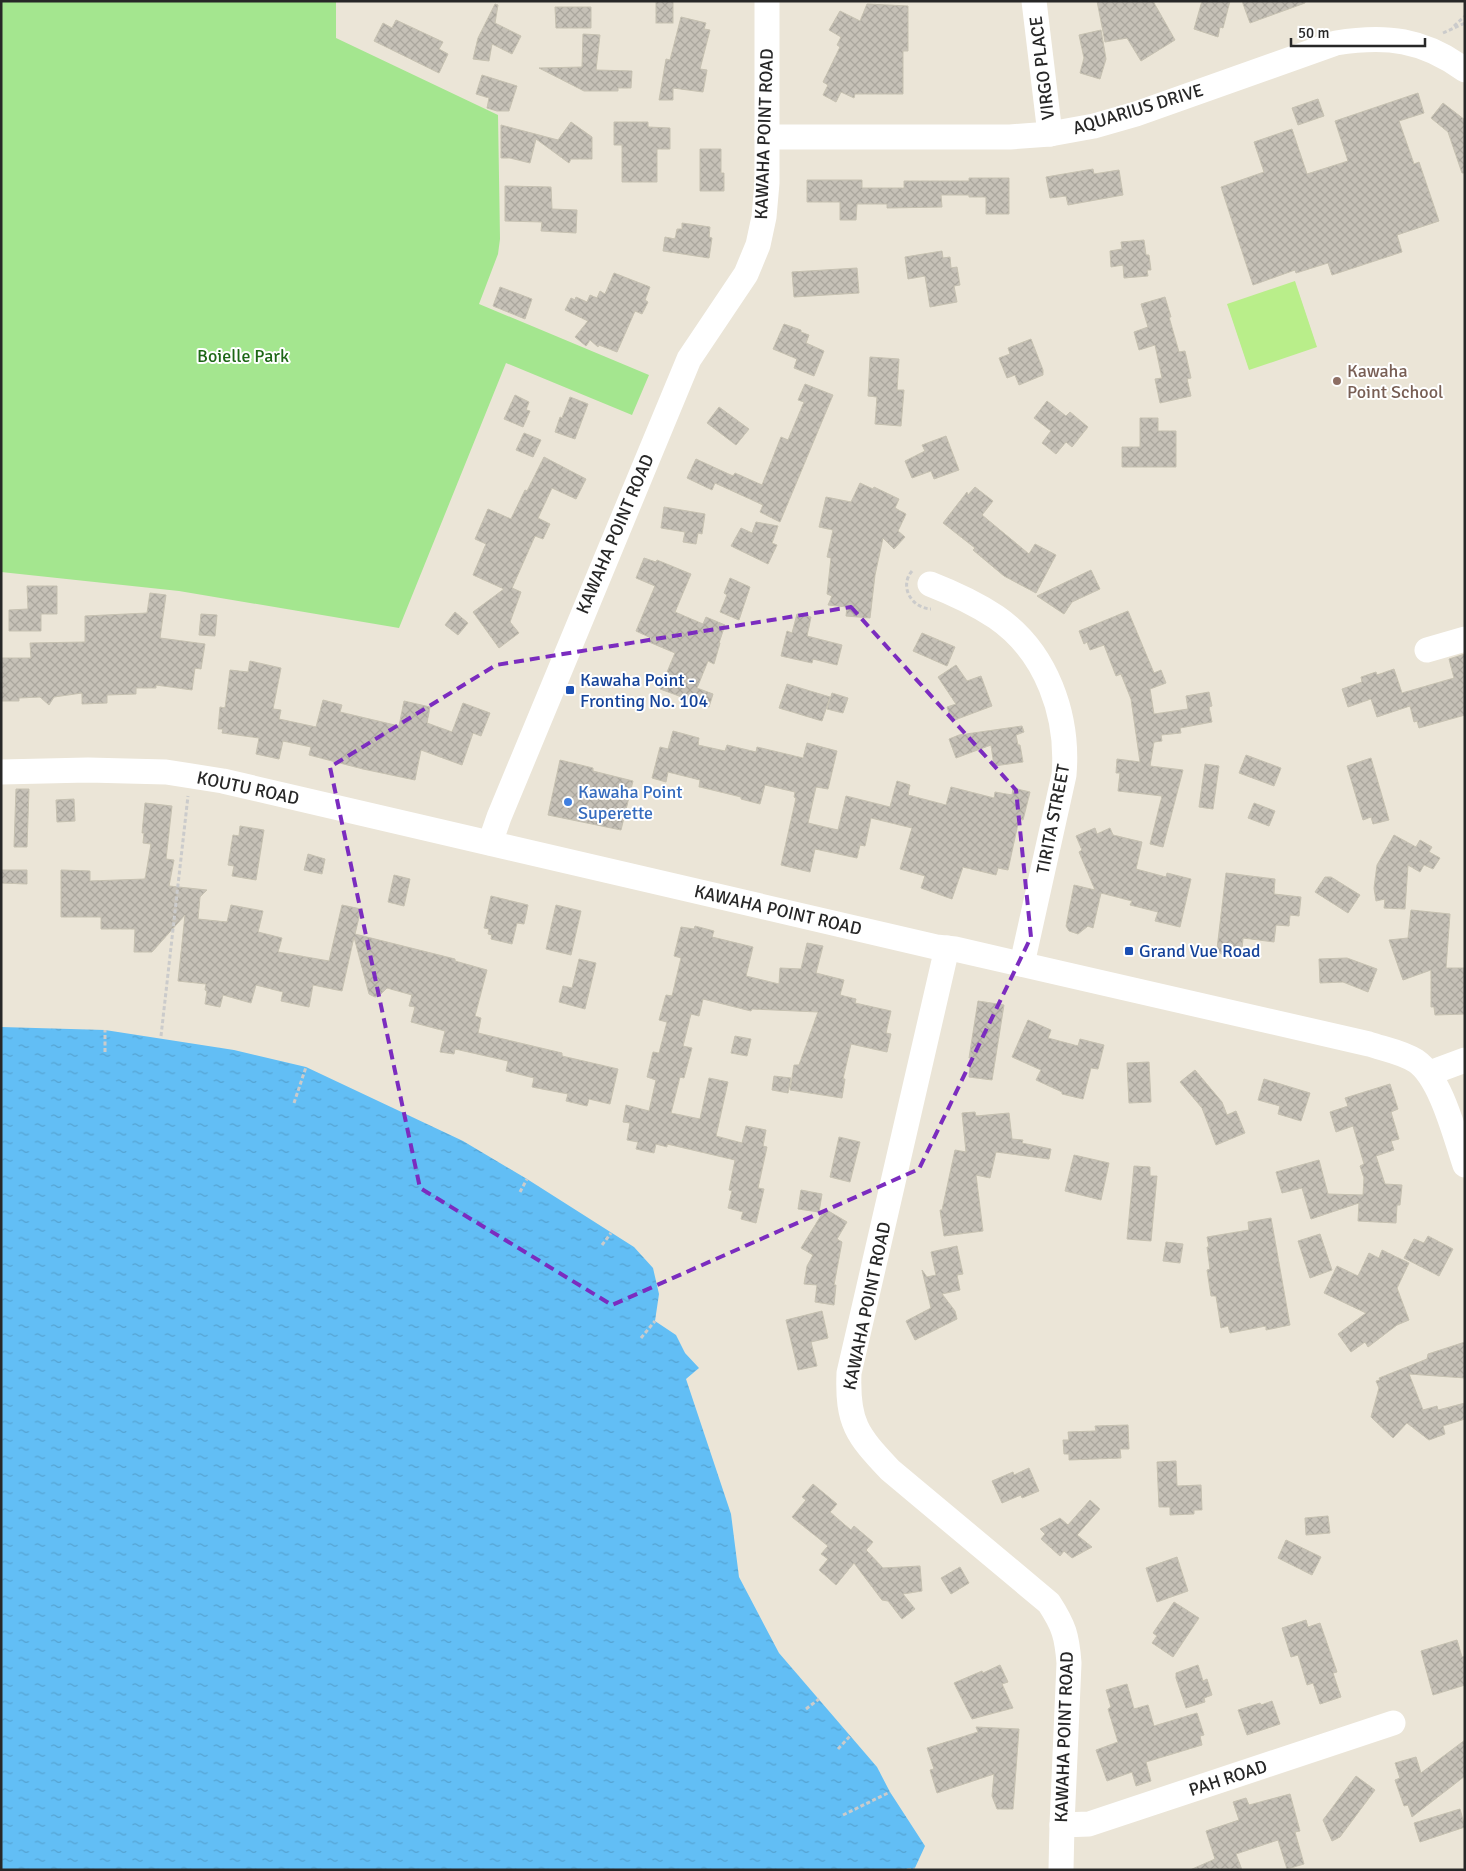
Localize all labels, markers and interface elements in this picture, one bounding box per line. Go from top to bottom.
street label: VIRGO PLACE [1025,15,1059,121]
scale bar [1291,15,1425,47]
text: 50 m [1298,24,1329,42]
street label: KAWAHA POINT ROAD [750,48,778,220]
street label: AQUARIUS DRIVE [1070,79,1206,139]
park label: Boielle Park [197,345,289,367]
place label: Kawaha Point School [1347,360,1443,403]
marker: Kawaha Point School [1331,375,1343,387]
street label: KAWAHA POINT ROAD [571,451,659,617]
place label: Kawaha Point - Fronting No. 104 [580,669,709,712]
marker: Kawaha Point - Fronting No. 104 [564,684,576,696]
street label: TIRITA STREET [1032,762,1074,876]
street label: KOUTU ROAD [195,766,301,810]
place label: Kawaha Point Superette [578,781,683,824]
marker: Kawaha Point Superette [562,796,574,808]
street label: KAWAHA POINT ROAD [692,880,864,940]
place label: Grand Vue Road [1139,940,1261,962]
marker: Grand Vue Road [1123,945,1135,957]
street label: KAWAHA POINT ROAD [838,1220,896,1392]
street label: KAWAHA POINT ROAD [1050,1651,1078,1823]
street label: PAH ROAD [1186,1755,1270,1801]

